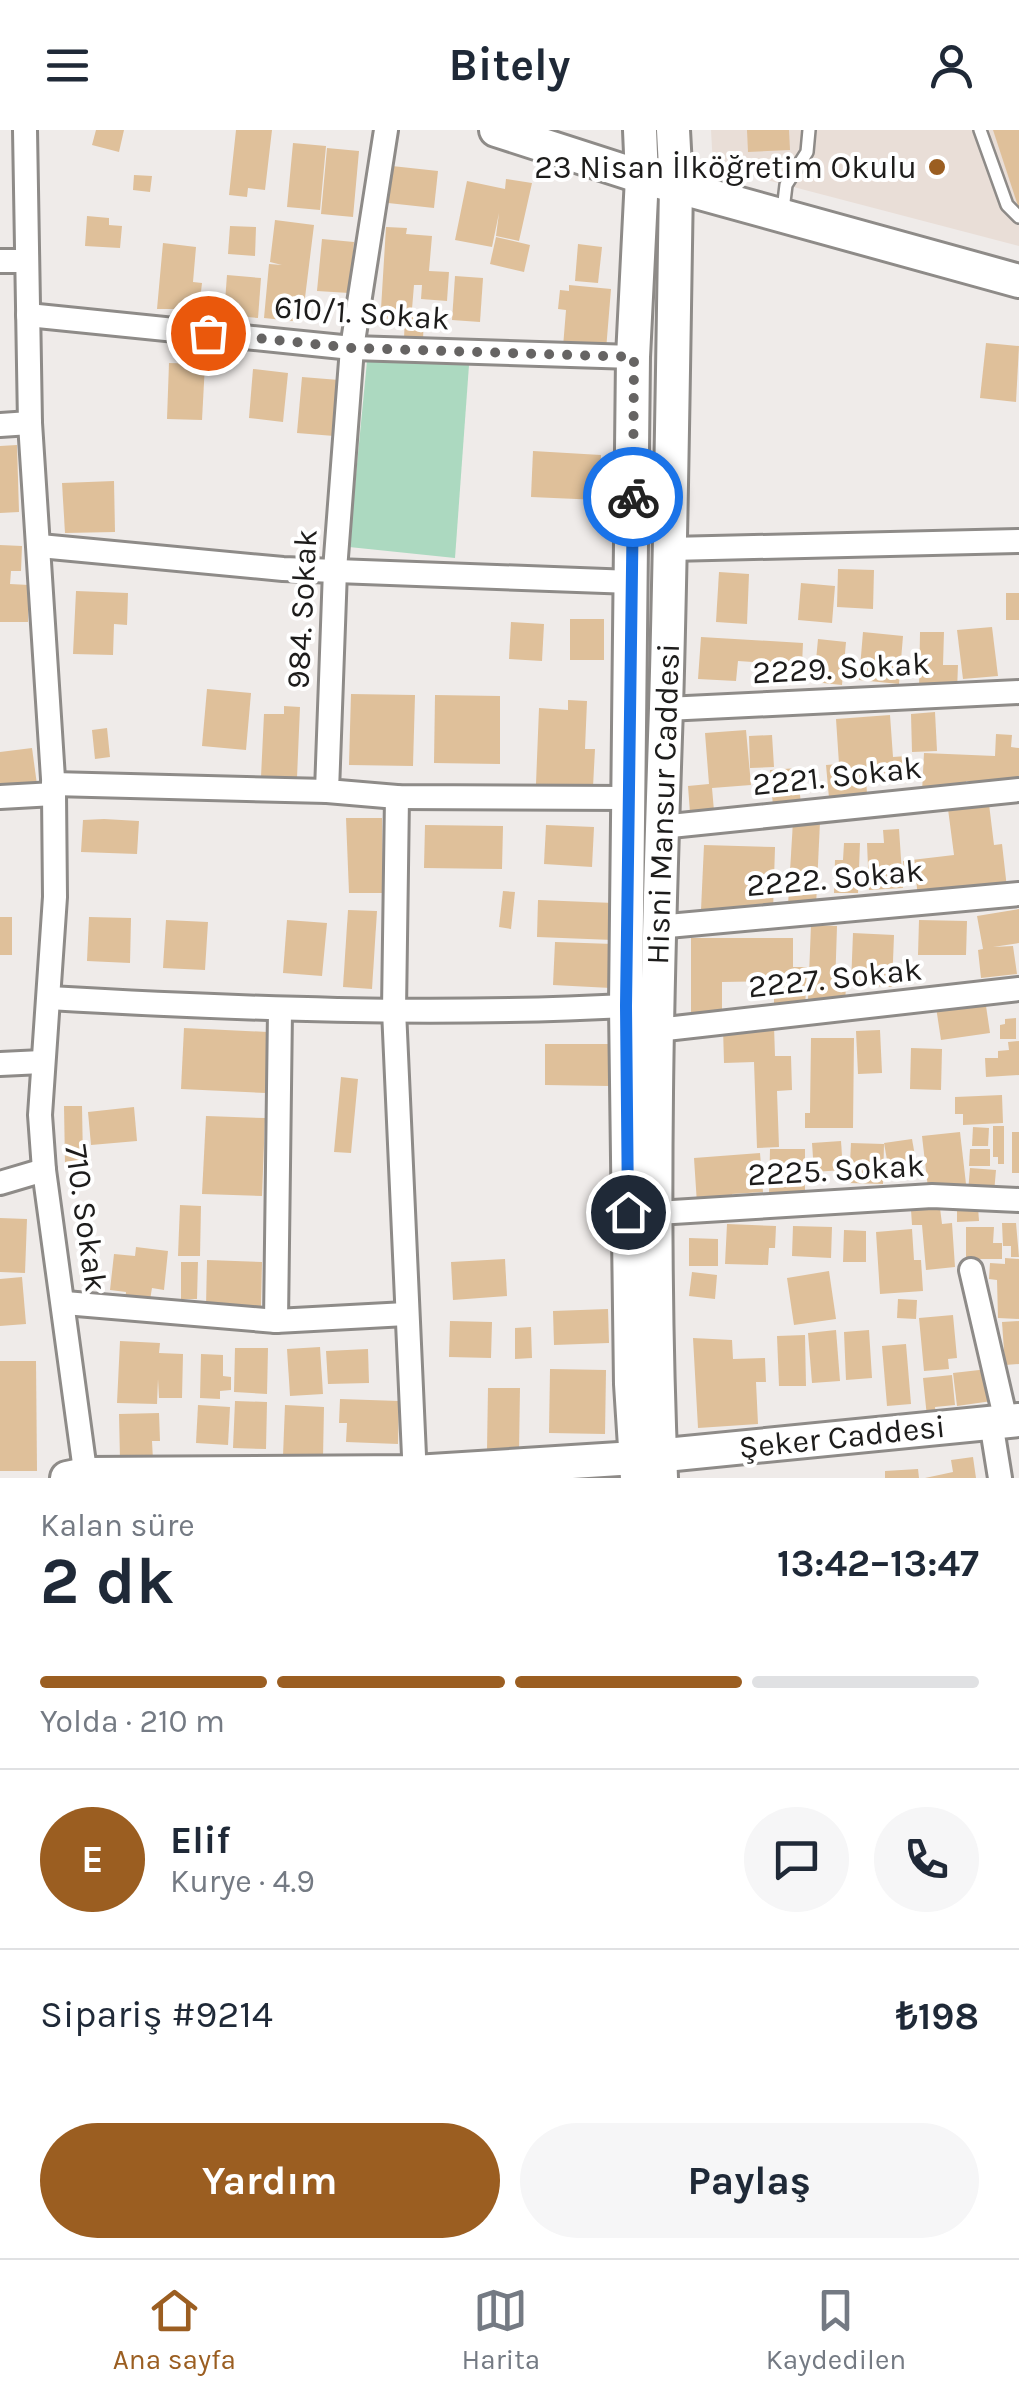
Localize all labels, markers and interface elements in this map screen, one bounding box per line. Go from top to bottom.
icon: menu [40,38,95,93]
icon: person [924,38,979,93]
text: Bitely [449,39,570,91]
place label: 23 Nisan İlköğretim Okulu [534,149,917,186]
marker: 23 Nisan İlköğretim Okulu [926,156,948,178]
street label: 610/1. Sokak [273,288,451,338]
pin [166,291,251,376]
icon: bag [181,306,236,361]
courier [583,447,683,547]
icon: bike [606,470,661,525]
street label: 984. Sokak [279,528,325,690]
street label: Hisni Mansur Caddesi [639,643,687,965]
street label: 2229. Sokak [751,645,931,691]
street label: 2221. Sokak [751,749,923,803]
street label: 2222. Sokak [745,852,925,904]
street label: 2227. Sokak [746,950,924,1006]
street label: 710. Sokak [57,1142,115,1294]
street label: 2225. Sokak [746,1147,926,1193]
pin [586,1170,671,1255]
icon: home [601,1185,656,1240]
street label: Şeker Caddesi [737,1408,947,1466]
text: Kalan süre [40,1507,195,1544]
text: 13:42–13:47 [777,1541,979,1586]
text: 2 dk [40,1543,174,1619]
text: Yolda · 210 m [40,1703,225,1740]
button: chat [744,1807,849,1912]
button: phone [874,1807,979,1912]
text: Elif [170,1818,230,1863]
text: E [81,1837,104,1882]
text: Kurye · 4.9 [170,1863,315,1900]
text: Sipariş #9214 [40,1992,273,2037]
text: ₺198 [896,1994,979,2039]
button: Yardım [40,2123,500,2238]
button: Paylaş [520,2123,979,2238]
tab: Ana sayfa [113,2283,236,2376]
tab: Harita [462,2283,540,2376]
tab: Kaydedilen [766,2283,906,2376]

